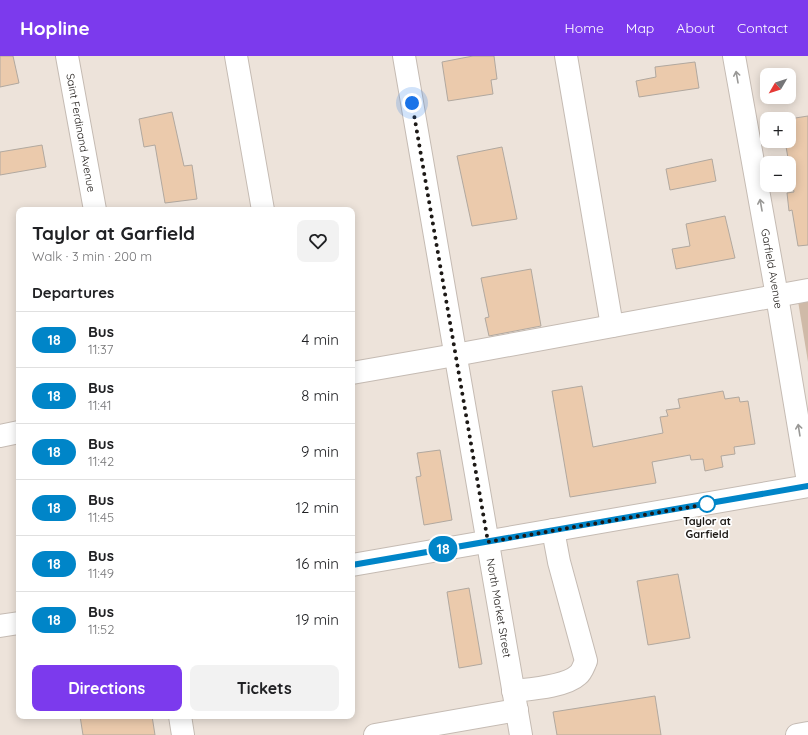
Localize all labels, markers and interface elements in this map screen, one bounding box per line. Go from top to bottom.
text: Hopline [20,16,90,40]
text: Home [565,19,604,37]
text: Map [626,19,654,37]
text: About [676,19,715,37]
text: Contact [737,19,788,37]
north arrow [760,68,796,104]
map controls [760,68,796,192]
one-way arrow [733,71,741,84]
street label: Saint Ferdinand Avenue [63,72,99,193]
your location [402,93,422,113]
button: + [760,112,796,148]
button: − [760,156,796,192]
one-way arrow [756,199,764,212]
button: heart [297,220,339,262]
text: Taylor at Garfield [32,221,195,245]
street label: Garfield Avenue [758,228,786,310]
text: Walk · 3 min · 200 m [32,248,152,264]
text: Departures [32,283,114,302]
text: Bus [88,322,114,341]
text: 4 min [301,330,339,349]
text: 18 [47,331,61,349]
text: 11:37 [88,341,114,357]
text: Bus [88,378,114,397]
text: 8 min [301,386,339,405]
text: 18 [47,387,61,405]
text: 11:41 [88,397,112,413]
one-way arrow [795,424,803,437]
text: Bus [88,434,114,453]
text: 9 min [301,442,339,461]
text: 18 [47,443,61,461]
text: 11:42 [88,453,114,469]
text: Bus [88,490,114,509]
marker: Taylor at Garfield [698,495,716,513]
text: 12 min [295,498,339,517]
text: 18 [47,499,61,517]
text: 11:45 [88,509,114,525]
place label: Taylor at Garfield [683,514,731,541]
line badge: 18 [425,536,461,562]
text: 18 [436,540,450,558]
text: Bus [88,546,114,565]
text: 16 min [296,554,339,573]
text: 18 [47,555,61,573]
street label: North Market Street [484,557,515,659]
text: 11:49 [88,565,114,581]
text: Bus [88,602,114,621]
text: 19 min [295,610,339,629]
text: 18 [47,611,61,629]
text: 11:52 [88,621,114,637]
button: Directions [32,665,182,711]
button: Tickets [190,665,339,711]

